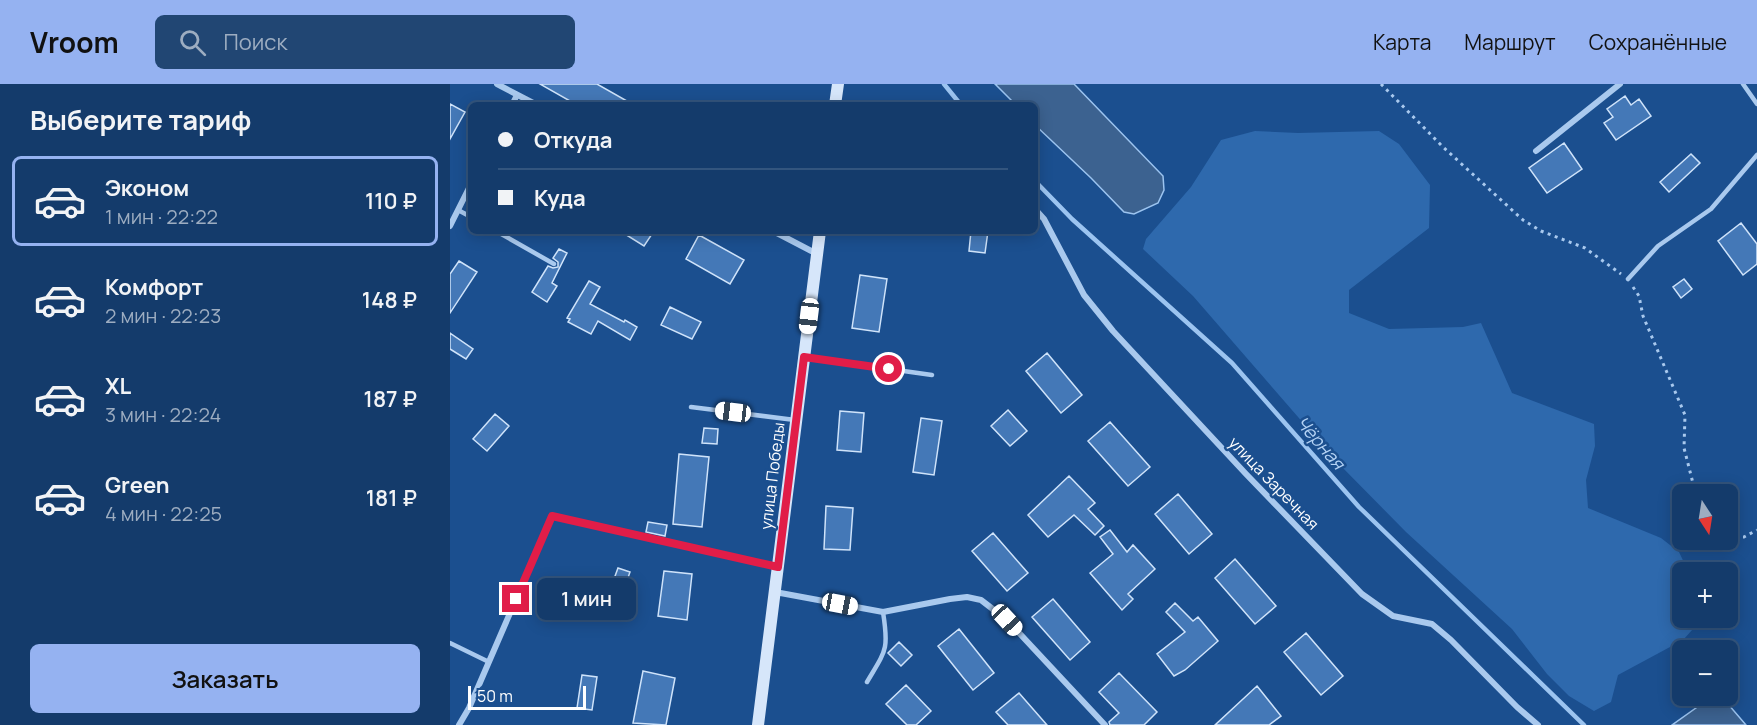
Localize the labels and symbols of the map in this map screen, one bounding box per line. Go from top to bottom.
car [798,297,820,335]
route start [875,355,902,382]
car [714,401,752,423]
water label: Чёрная [1291,411,1352,476]
street label: улица Победы [755,421,789,531]
street label: улица Заречная [1224,432,1324,534]
north arrow [1672,484,1738,550]
callout: 1 мин [537,578,636,620]
route end [502,585,529,612]
car [821,592,859,616]
car [988,601,1026,639]
scale bar [468,683,586,710]

